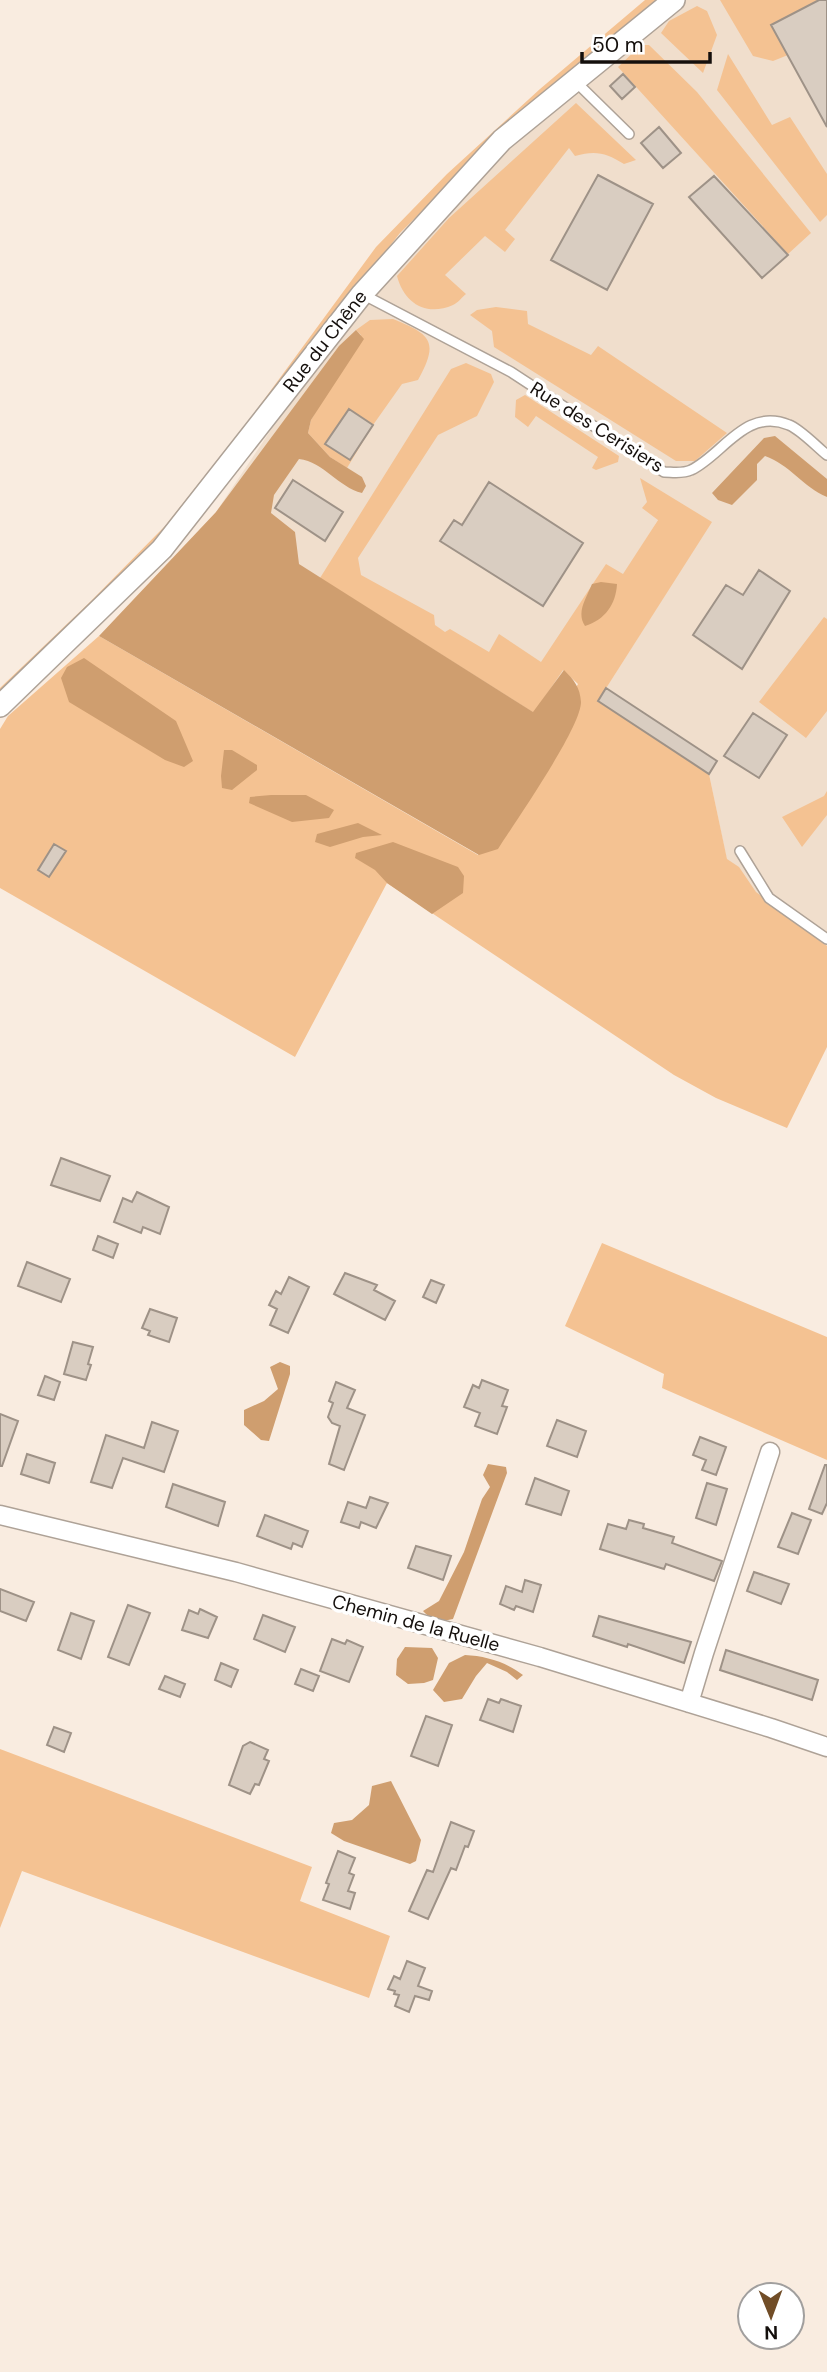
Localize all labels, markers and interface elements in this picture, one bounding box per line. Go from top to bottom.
scale bar [582,21,710,65]
text: 50 m [592,31,643,59]
street label: Rue du Chêne [277,285,373,397]
street label: Rue des Cerisiers [526,376,668,478]
street label: Chemin de la Ruelle [329,1589,503,1657]
north arrow [736,2281,806,2351]
text: N [764,2320,778,2345]

